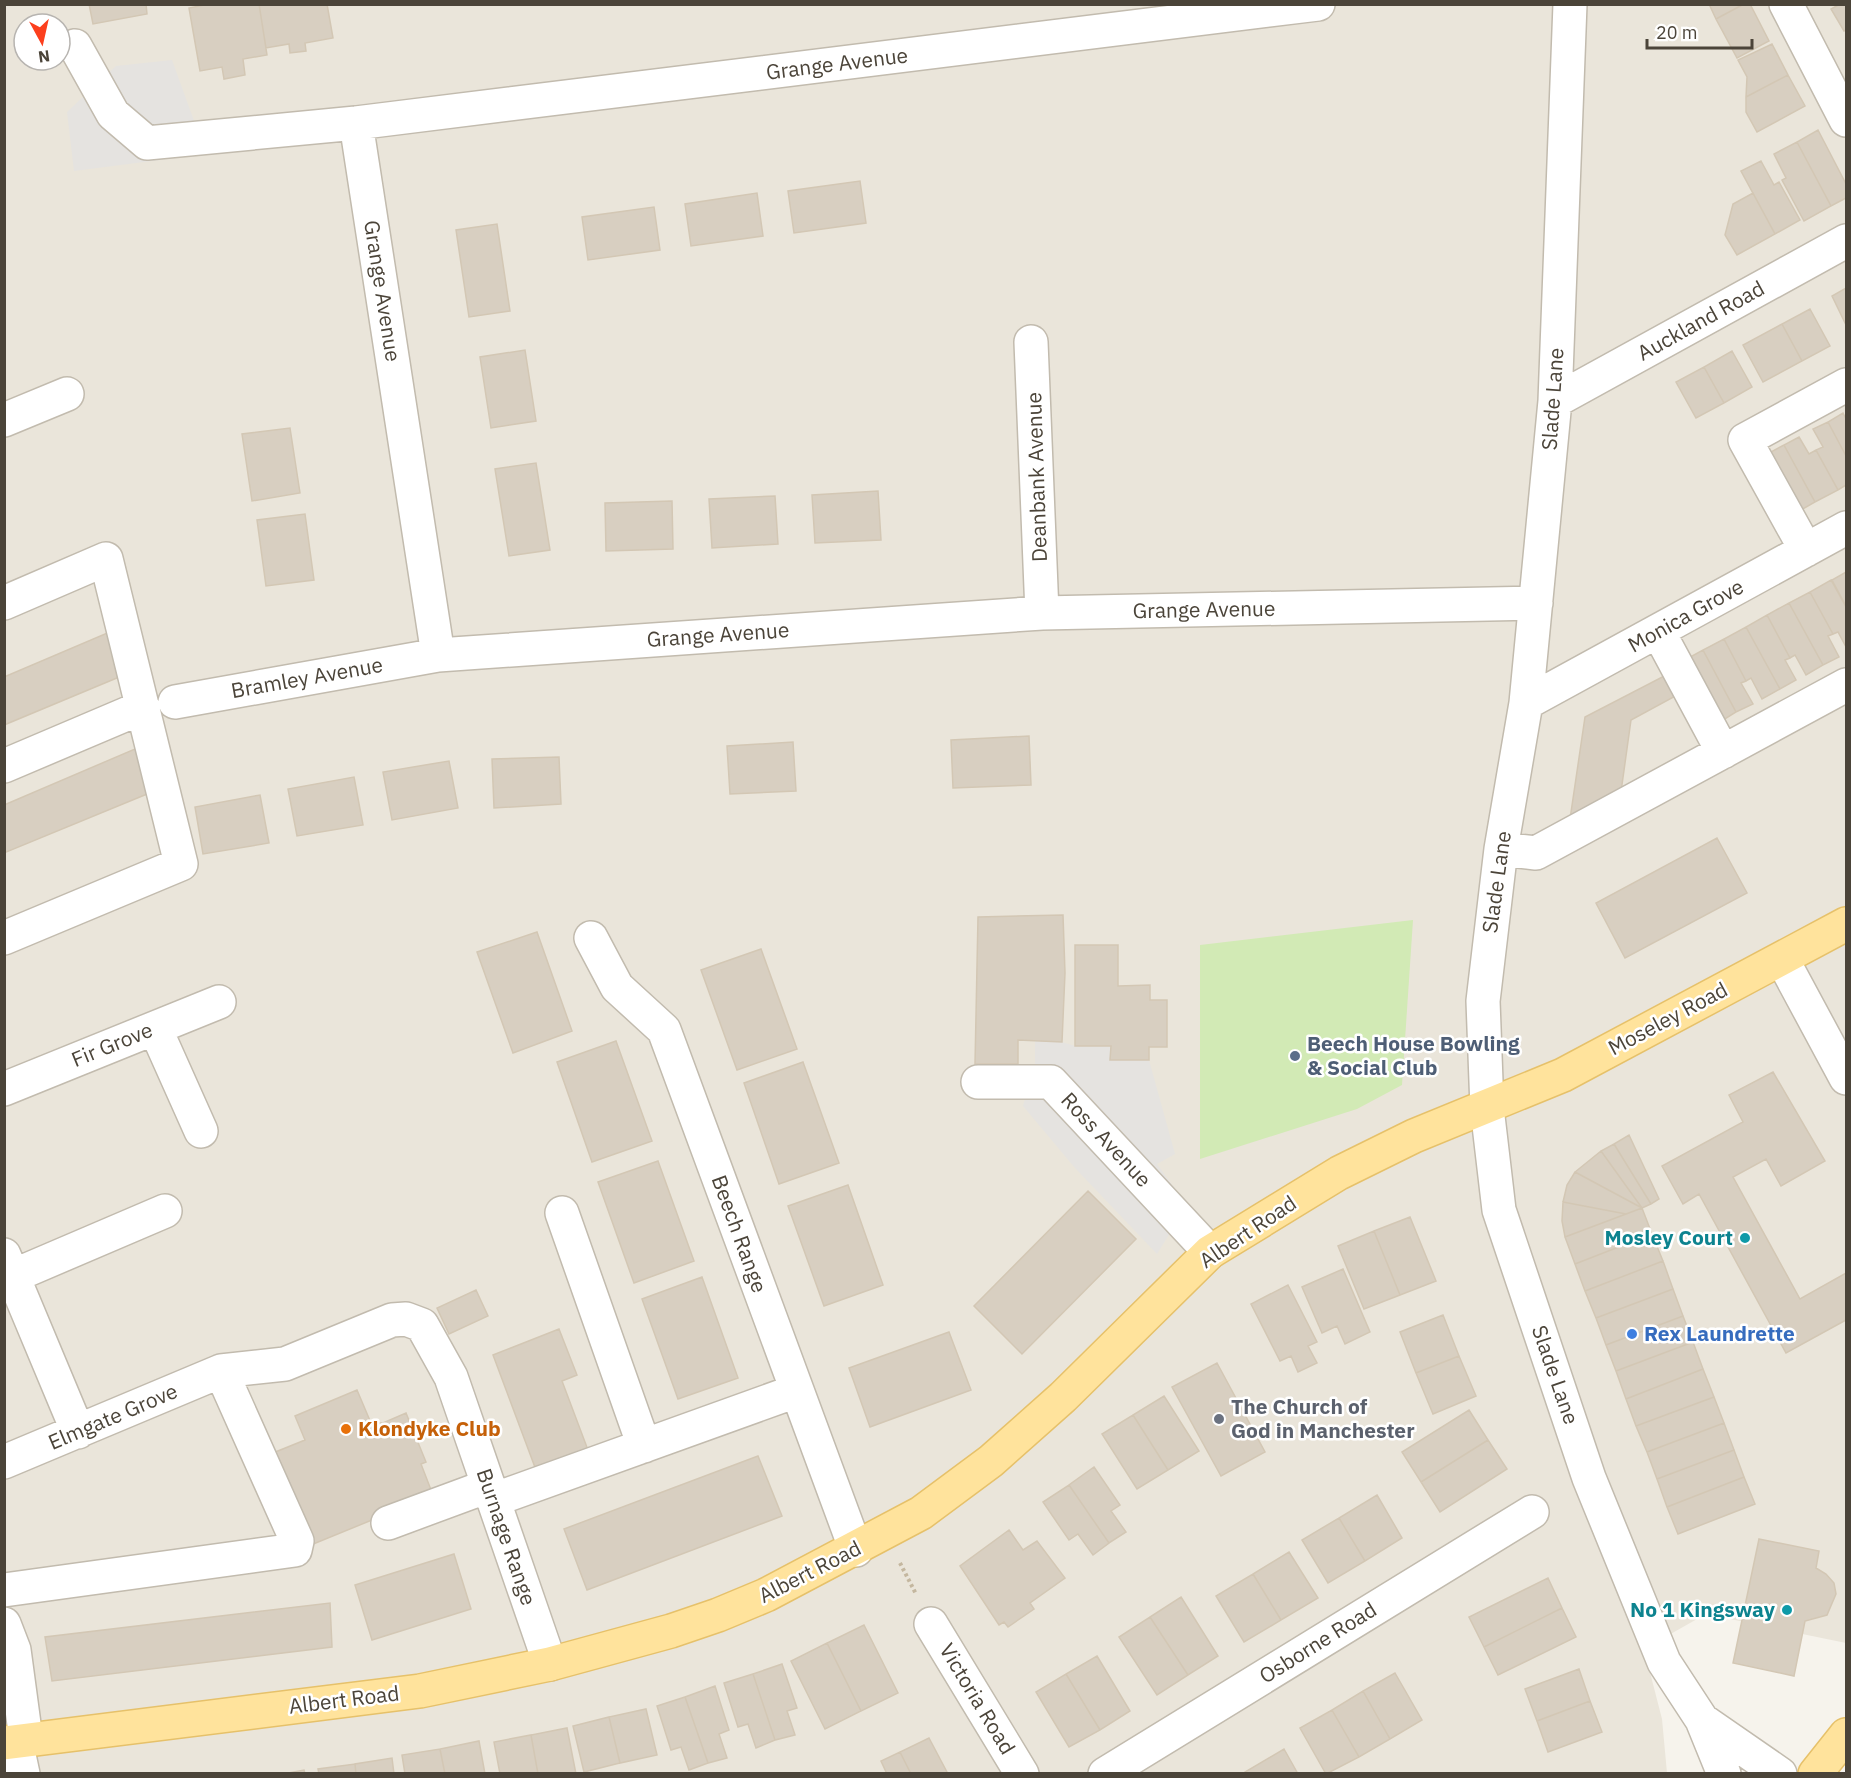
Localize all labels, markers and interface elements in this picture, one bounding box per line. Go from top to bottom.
north arrow [12,12,72,72]
scale bar [1647,12,1752,50]
text: 20 m [1656,21,1698,44]
street label: Grange Avenue [764,40,910,86]
text: N [37,46,51,68]
street label: Grange Avenue [358,218,408,364]
street label: Auckland Road [1632,274,1769,367]
street label: Slade Lane [1534,347,1570,451]
street label: Deanbank Avenue [1019,391,1053,563]
street label: Monica Grove [1623,572,1748,658]
street label: Grange Avenue [1132,594,1276,624]
street label: Grange Avenue [646,615,790,653]
street label: Bramley Avenue [229,650,385,704]
street label: Slade Lane [1475,829,1517,935]
street label: Moseley Road [1603,975,1732,1061]
street label: Fir Grove [67,1015,156,1073]
place label: Beech House Bowling & Social Club [1307,1029,1520,1081]
marker: Beech House Bowling & Social Club [1288,1049,1302,1063]
street label: Ross Avenue [1055,1086,1158,1193]
street label: Beech Range [706,1171,774,1296]
street label: Albert Road [1193,1188,1301,1274]
place label: Mosley Court [1605,1223,1733,1251]
marker: Mosley Court [1738,1231,1752,1245]
place label: Rex Laundrette [1644,1319,1795,1347]
street label: Slade Lane [1526,1321,1586,1428]
marker: Rex Laundrette [1625,1327,1639,1341]
street label: Elmgate Grove [44,1376,181,1456]
place label: The Church of God in Manchester [1231,1392,1415,1444]
marker: The Church of God in Manchester [1212,1412,1226,1426]
place label: Klondyke Club [358,1414,501,1442]
marker: Klondyke Club [339,1422,353,1436]
street label: Burnage Range [470,1465,543,1609]
street label: Albert Road [754,1533,865,1609]
street label: Osborne Road [1253,1595,1381,1689]
place label: No 1 Kingsway [1630,1595,1776,1623]
marker: No 1 Kingsway [1780,1603,1794,1617]
street label: Victoria Road [934,1638,1022,1759]
street label: Albert Road [287,1678,401,1720]

